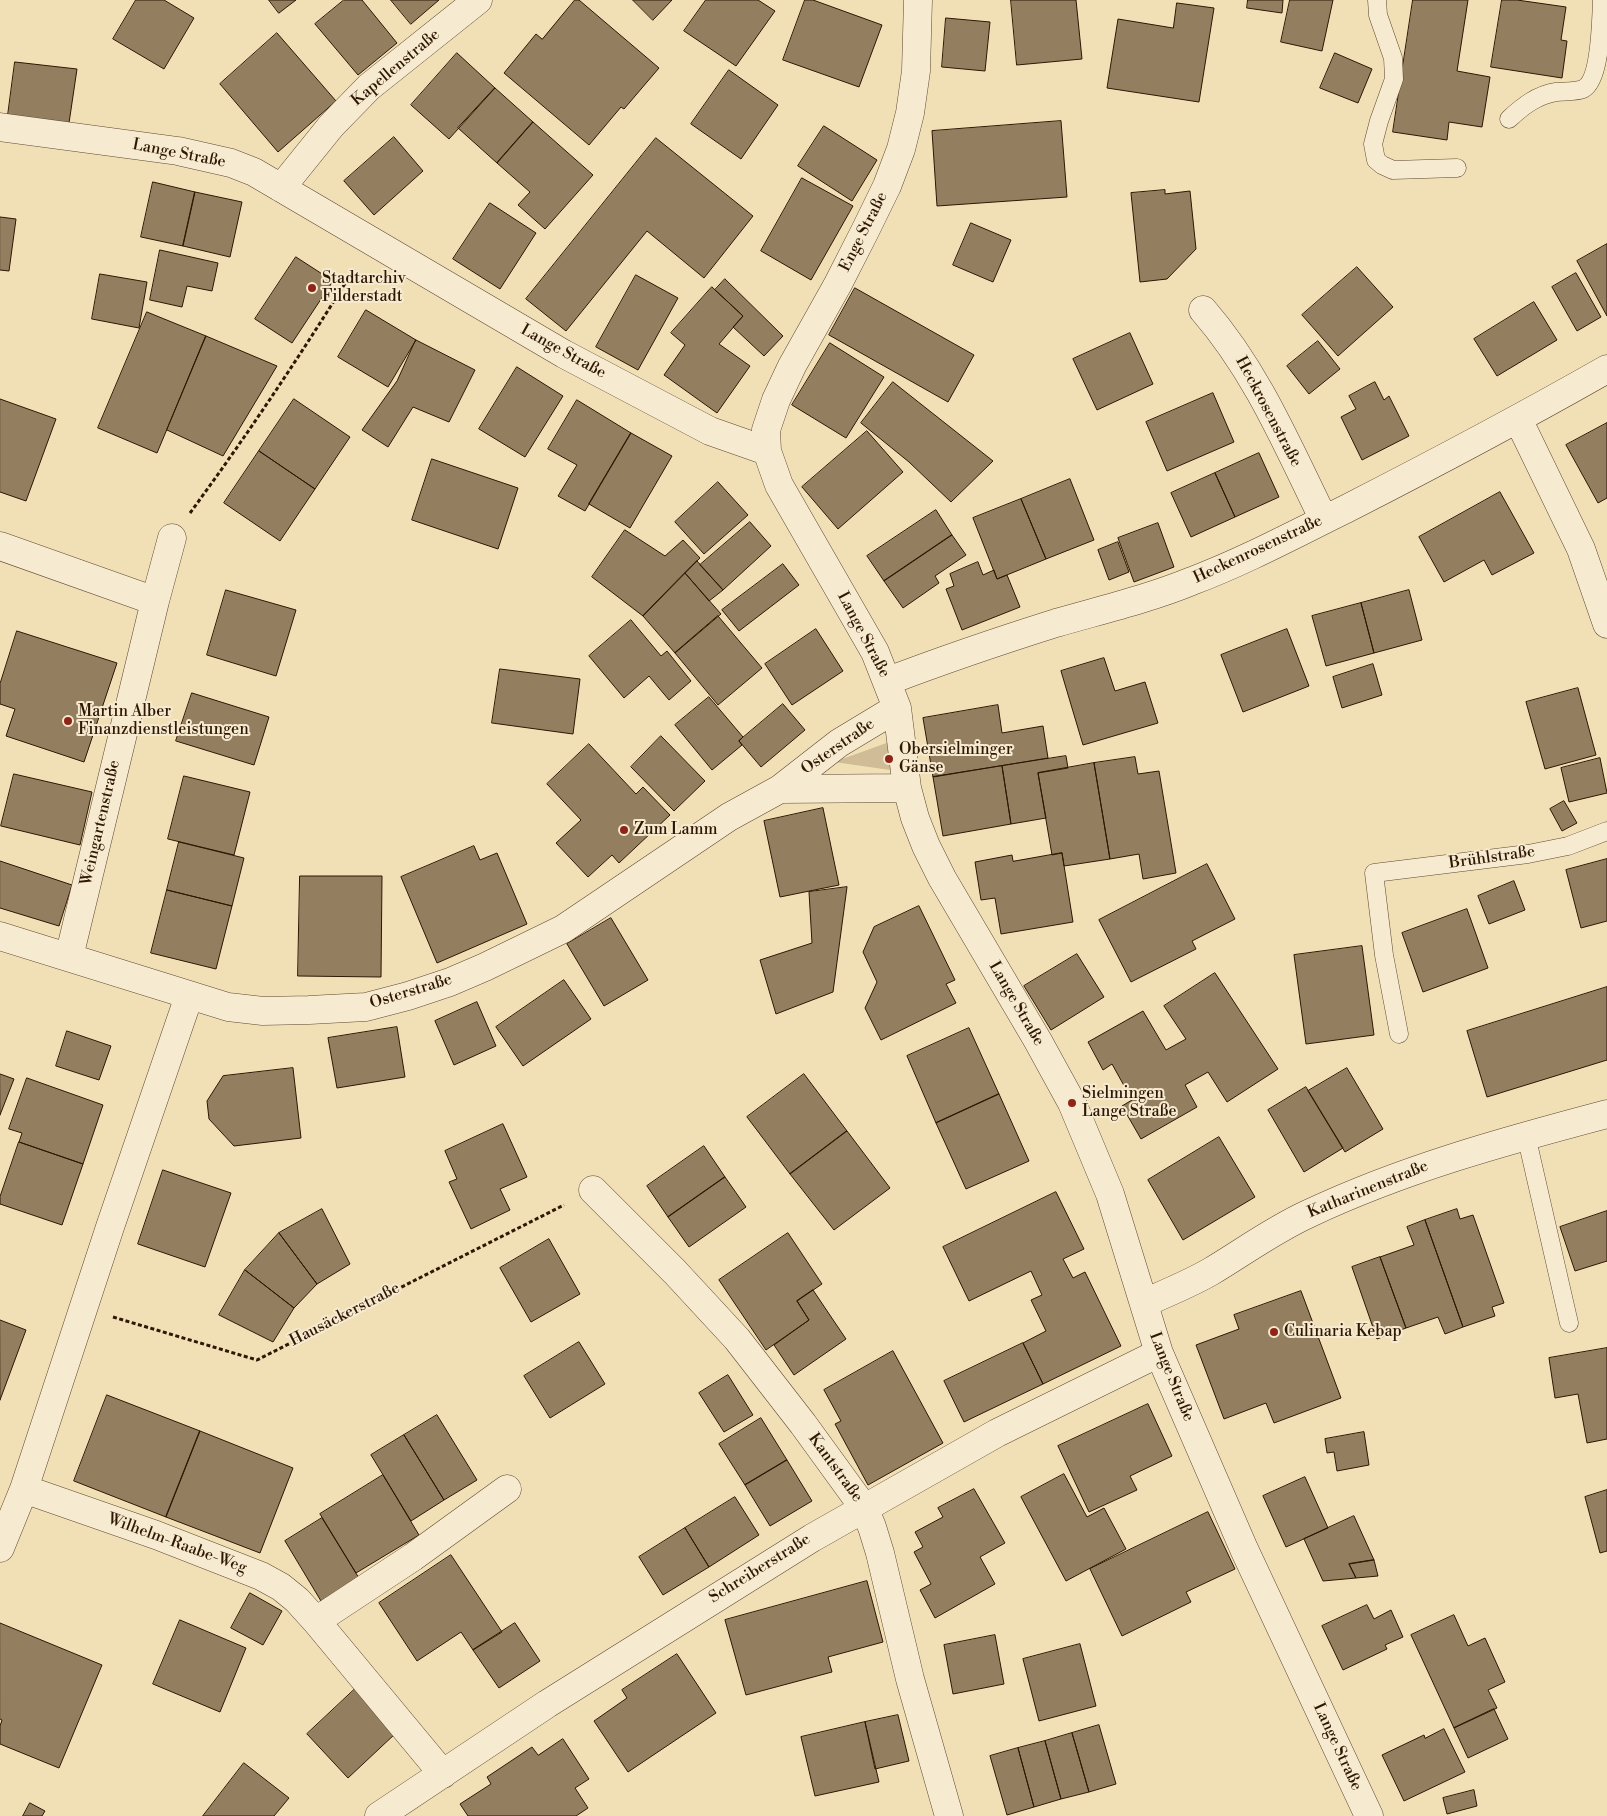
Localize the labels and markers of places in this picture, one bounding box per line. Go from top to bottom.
place label: Stadtarchiv Filderstadt [322,269,406,307]
marker: Stadtarchiv Filderstadt [306,282,318,294]
place label: Martin Alber Finanzdienstleistungen [78,702,249,740]
marker: Martin Alber Finanzdienstleistungen [62,715,74,727]
place label: Obersielminger Gänse [899,740,1013,778]
marker: Obersielminger Gänse [883,753,895,765]
place label: Zum Lamm [634,820,718,840]
marker: Zum Lamm [618,824,630,836]
place label: Sielmingen Lange Straße [1082,1084,1177,1122]
marker: Sielmingen Lange Straße [1066,1097,1078,1109]
place label: Culinaria Kebap [1284,1322,1402,1342]
marker: Culinaria Kebap [1268,1326,1280,1338]

